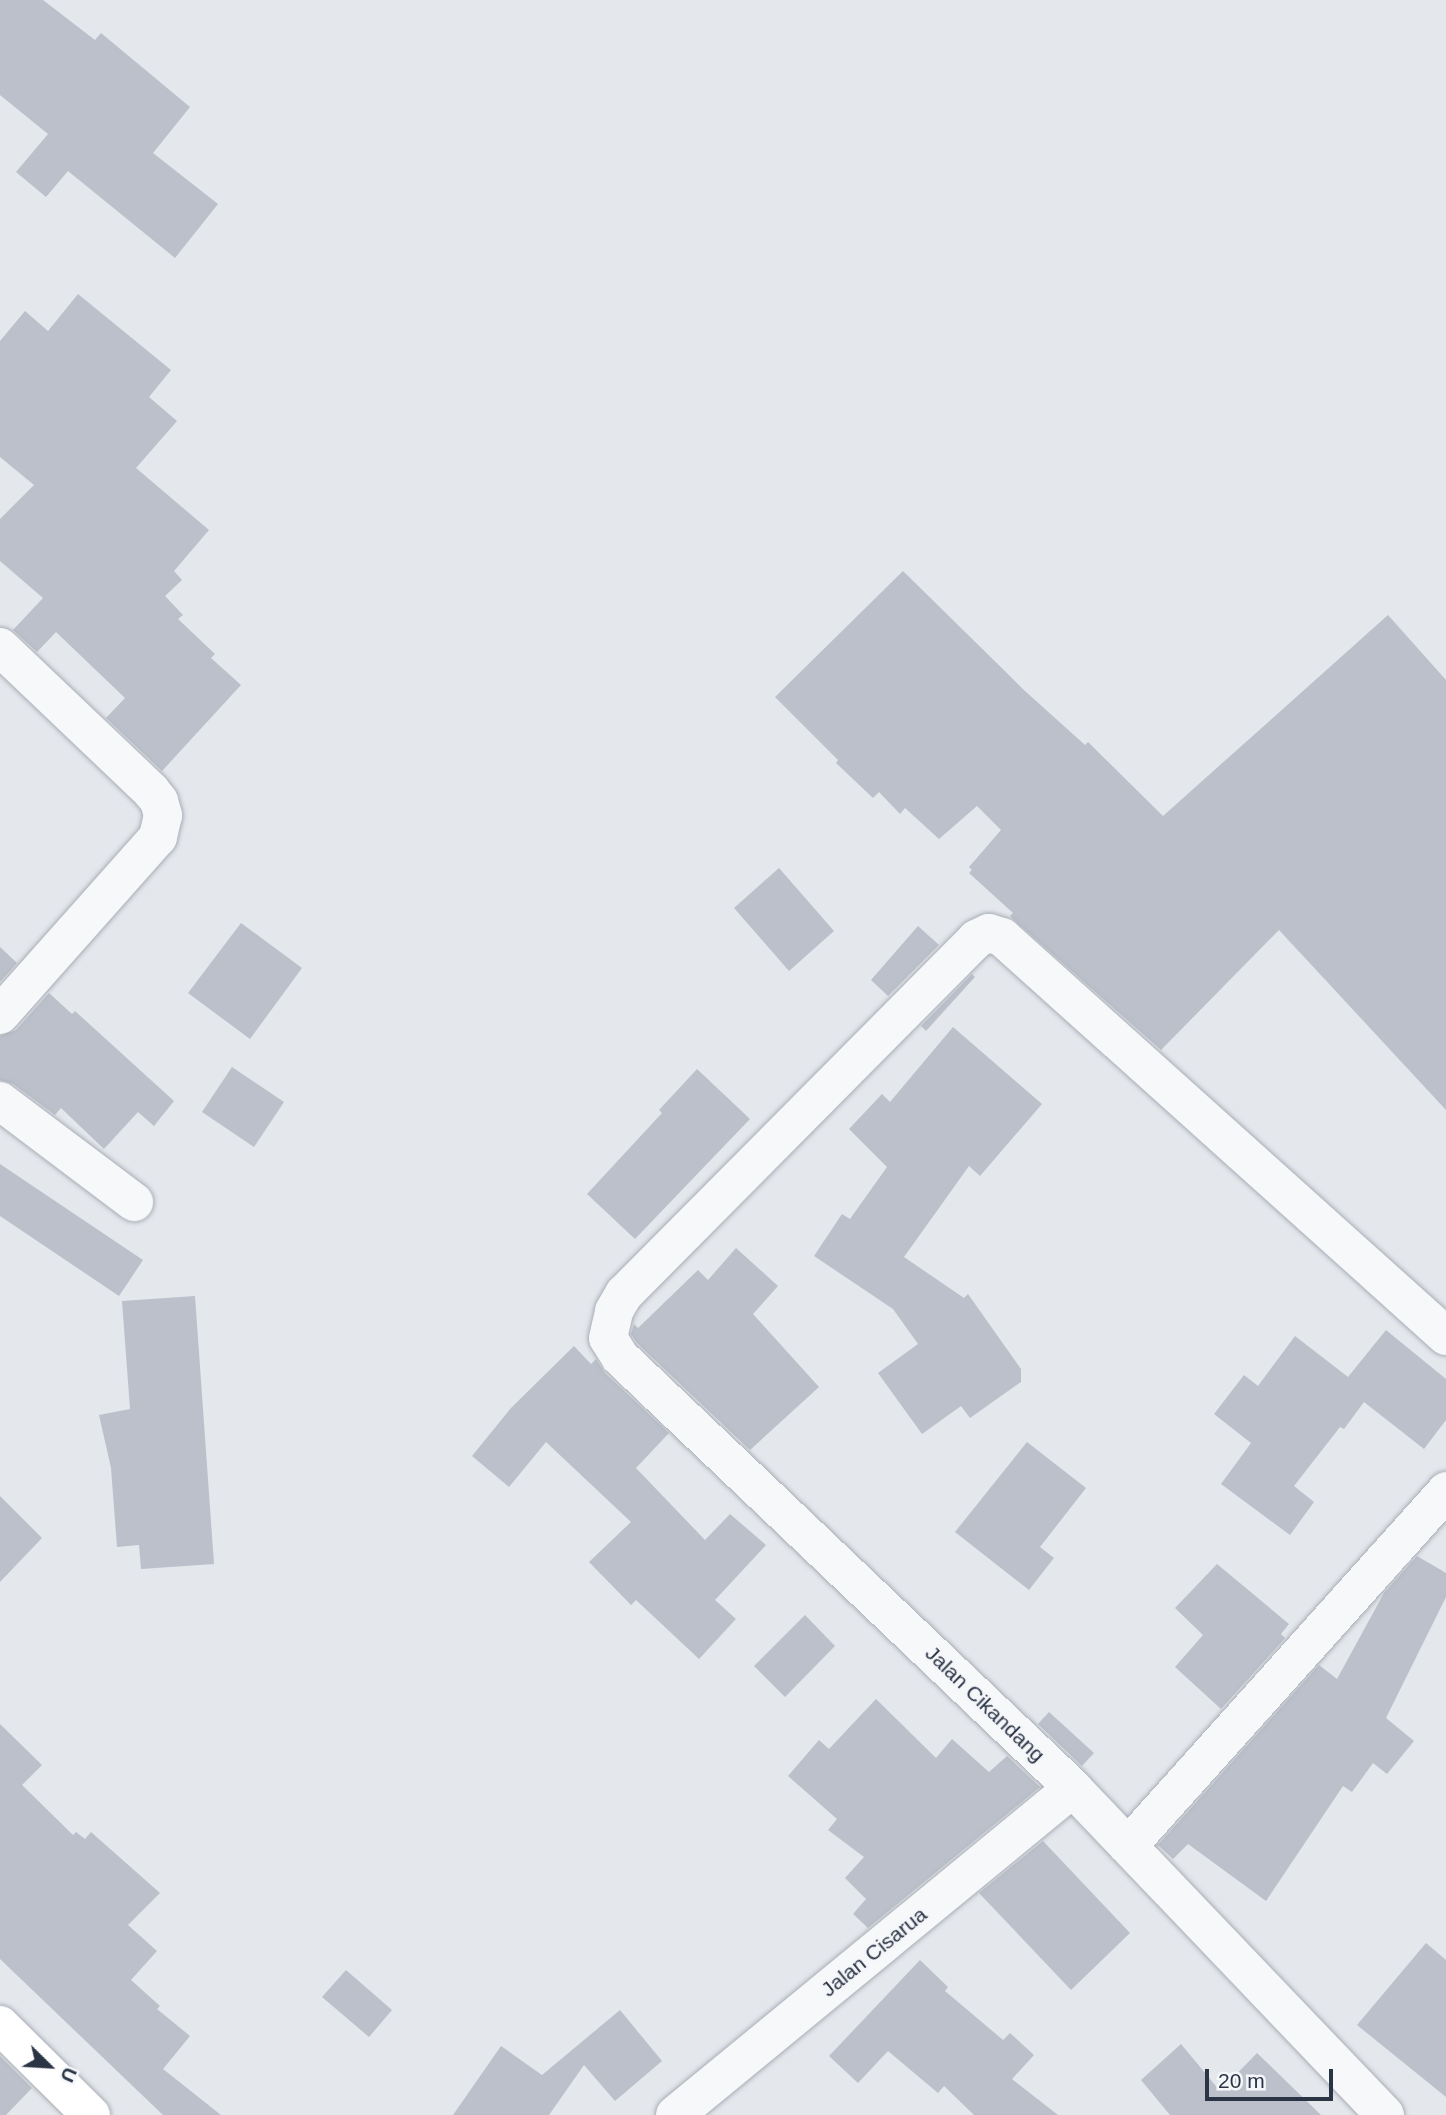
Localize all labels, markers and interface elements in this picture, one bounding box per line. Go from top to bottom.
street label: Jalan Cikandang [920,1641,1050,1767]
street label: Jalan Cisarua [816,1902,932,2002]
north arrow [14,2031,84,2101]
scale bar [1208,2056,1336,2100]
text: U [56,2064,81,2085]
text: 20 m [1218,2069,1265,2092]

